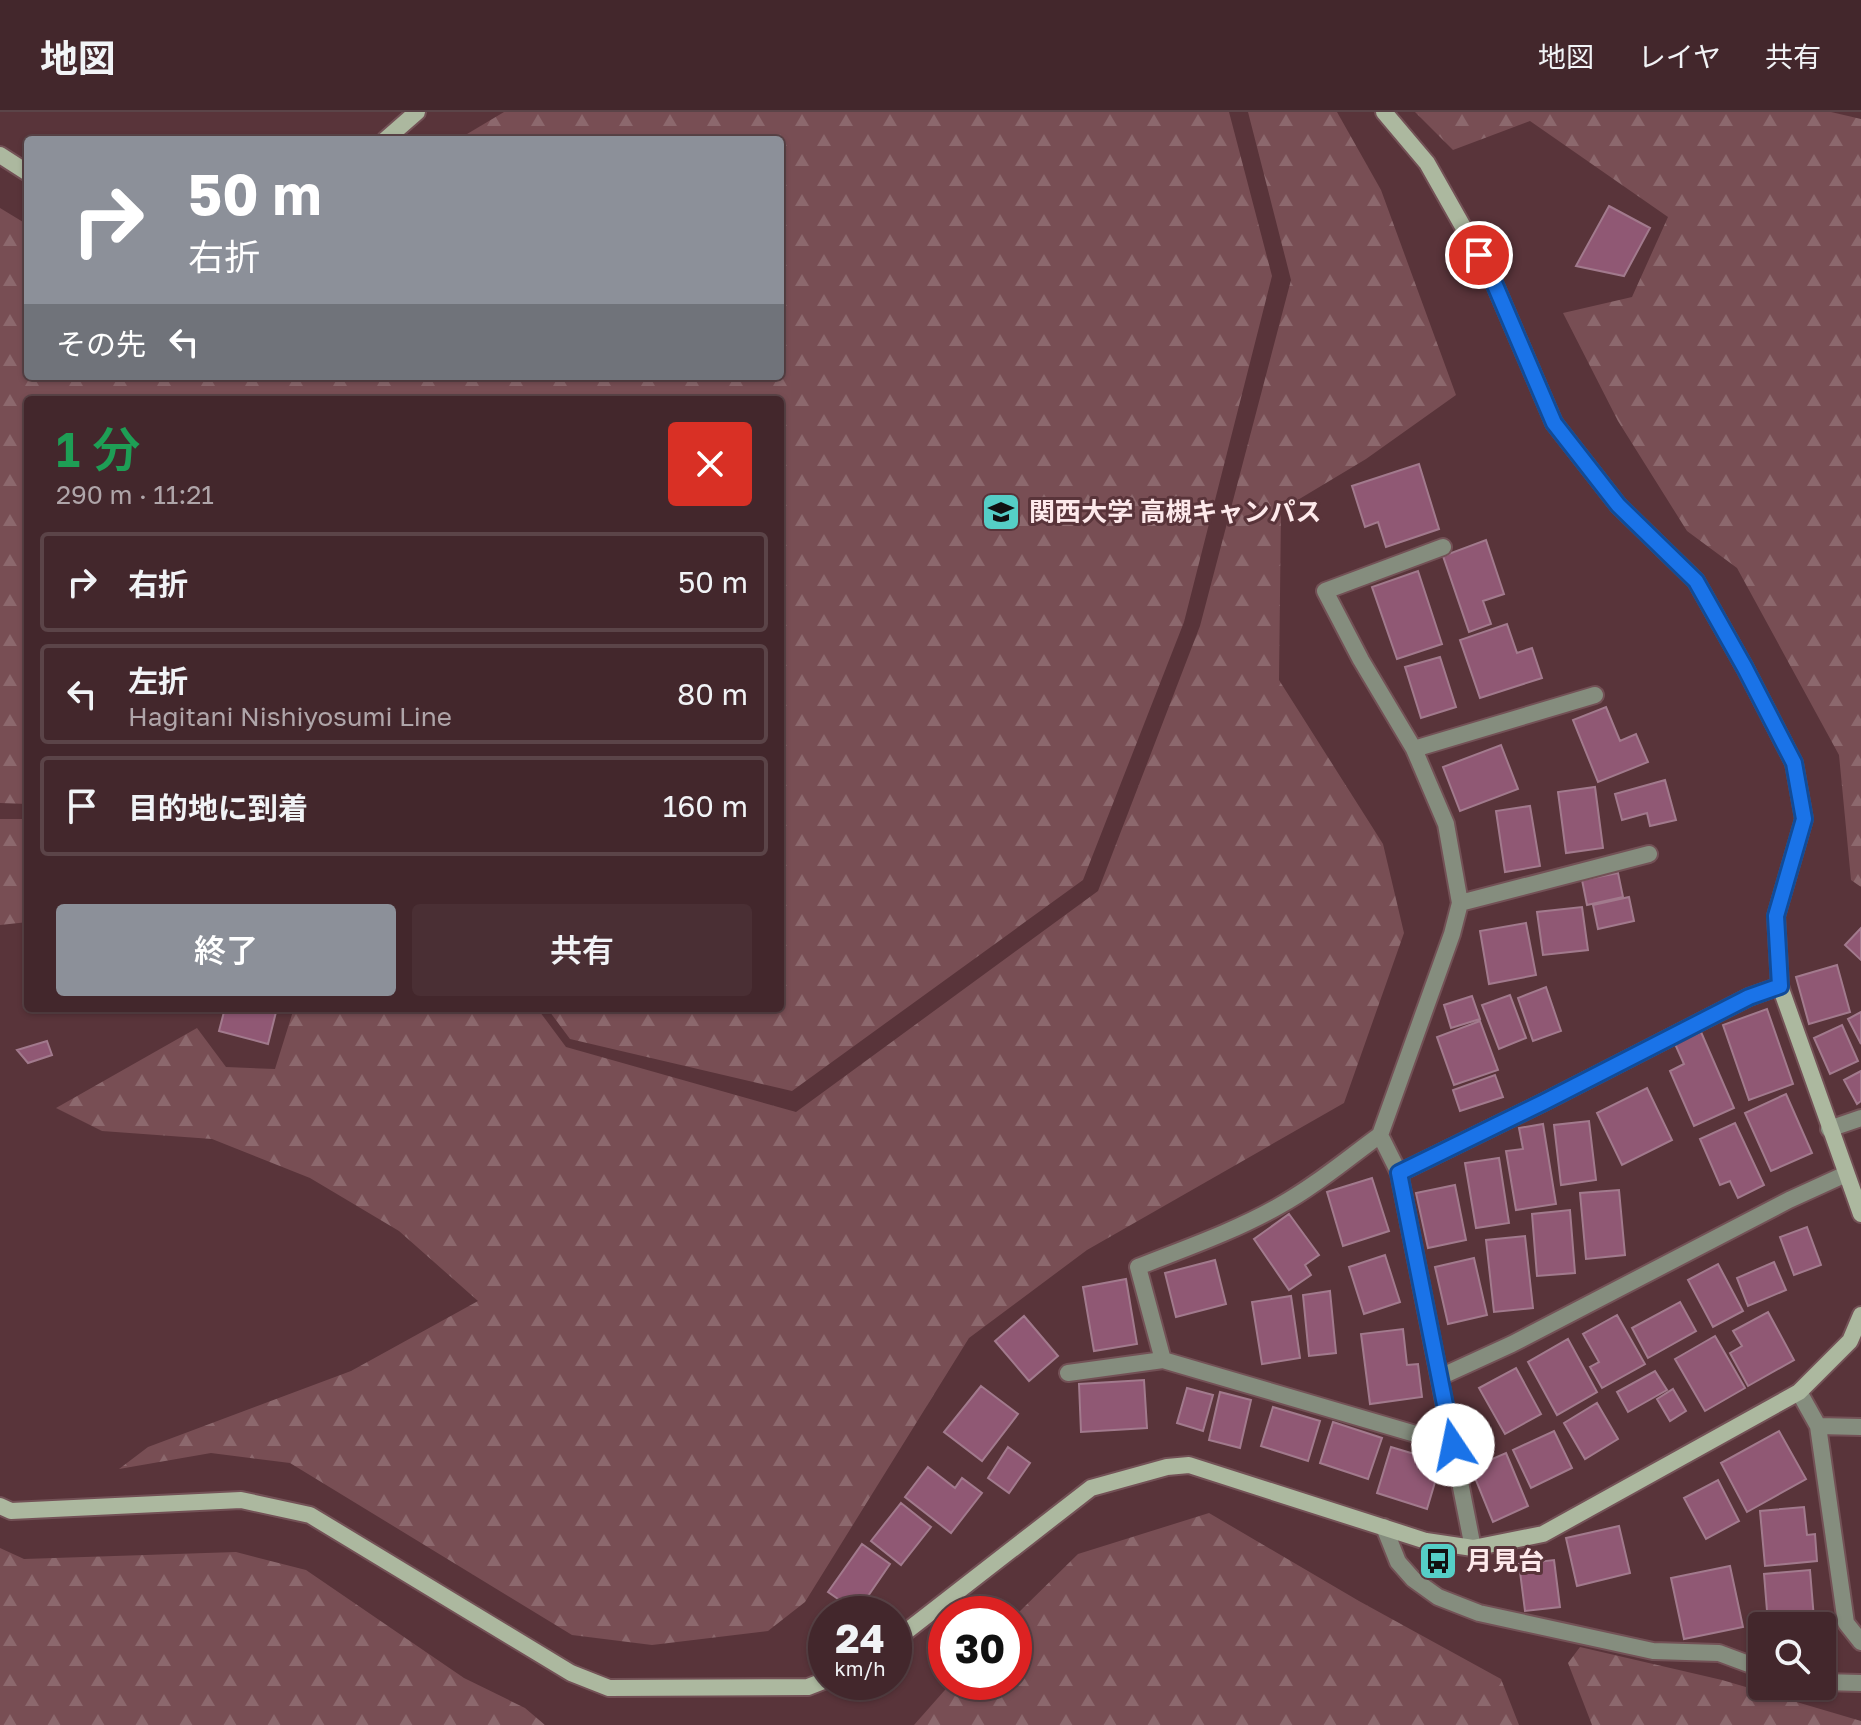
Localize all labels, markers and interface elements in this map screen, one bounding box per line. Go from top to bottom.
text: 地図 [40,35,116,80]
text: 地図 [1538,40,1594,73]
text: レイヤ [1638,40,1721,73]
text: 共有 [1765,40,1821,73]
text: 50 m [188,160,322,227]
icon: right [56,168,160,272]
pin [1445,221,1513,289]
icon: arrive [1457,233,1501,277]
text: 右折 [188,235,260,278]
icon: left [162,320,206,364]
text: その先 [56,326,146,362]
text: 1 分 [56,420,140,478]
button: close [668,422,752,506]
text: 290 m · 11:21 [56,479,214,510]
school or university icon: 関西大学 高槻キャンパス [980,491,1022,533]
place label: 関西大学 高槻キャンパス [1029,496,1322,527]
icon: right [60,560,104,604]
text: 50 m [678,564,748,600]
text: 右折 [128,566,188,602]
text: 左折 [128,663,188,699]
icon: left [60,672,104,716]
text: 80 m [677,676,748,712]
text: Hagitani Nishiyosumi Line [128,701,452,732]
icon: arrive [60,784,104,828]
text: 160 m [663,788,748,824]
text: 目的地に到着 [128,790,308,826]
button: 終了 [56,904,396,996]
button: 共有 [412,904,752,996]
position arrow [1411,1403,1495,1487]
bus stop icon: 月見台 [1417,1540,1459,1582]
place label: 月見台 [1466,1545,1544,1576]
speed limit sign: 30 [928,1596,1032,1700]
map controls [1748,1612,1836,1700]
button: search [1748,1612,1836,1700]
text: 24 [835,1614,885,1662]
text: km/h [835,1656,885,1680]

